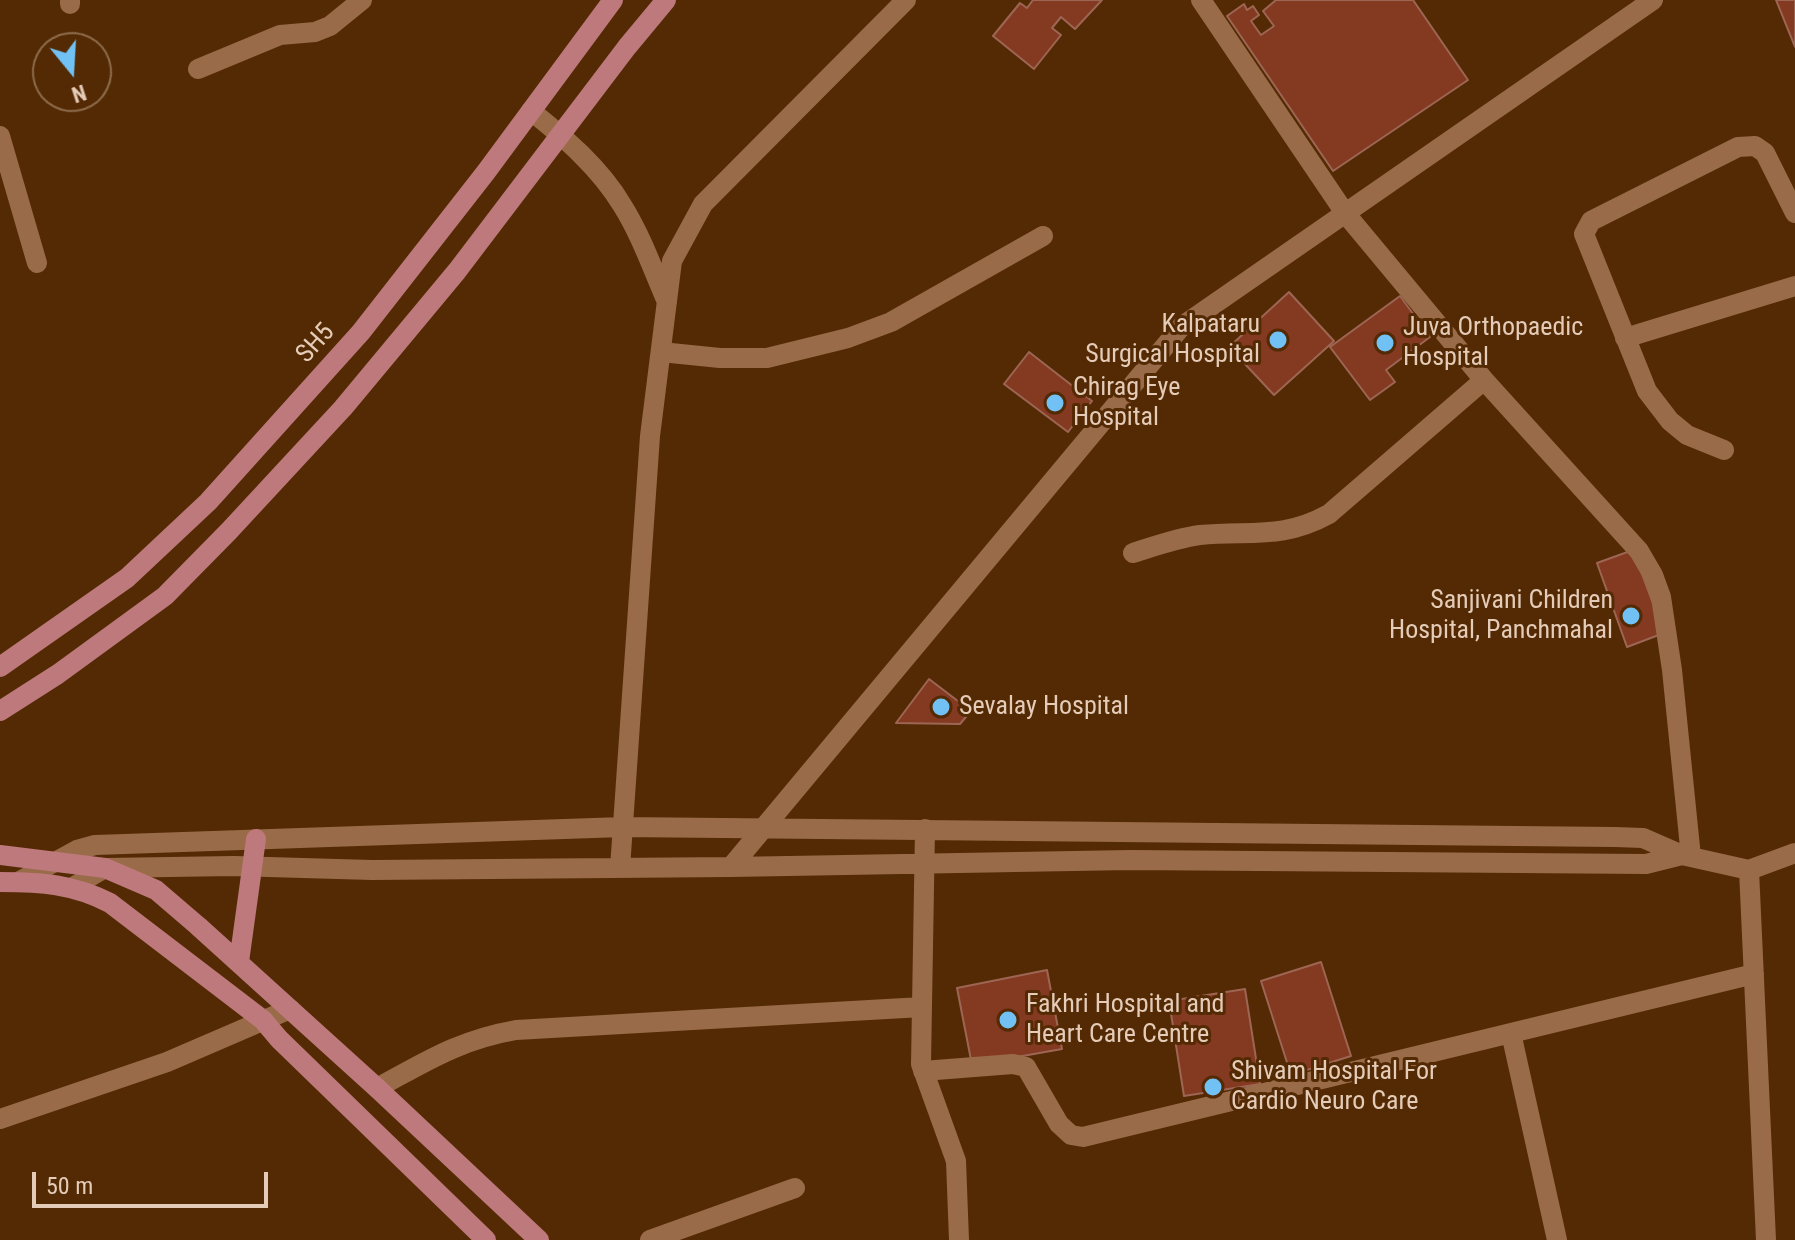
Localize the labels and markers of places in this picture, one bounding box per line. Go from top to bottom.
place label: Kalpataru Surgical Hospital [1085,309,1260,370]
place label: Juva Orthopaedic Hospital [1403,312,1583,374]
marker: Kalpataru Surgical Hospital [1267,329,1289,351]
marker: Juva Orthopaedic Hospital [1374,332,1396,354]
place label: Chirag Eye Hospital [1073,372,1180,434]
marker: Chirag Eye Hospital [1044,392,1066,414]
place label: Sanjivani Children Hospital, Panchmahal [1389,585,1613,646]
marker: Sanjivani Children Hospital, Panchmahal [1620,605,1642,627]
place label: Sevalay Hospital [959,691,1129,723]
marker: Sevalay Hospital [930,696,952,718]
place label: Fakhri Hospital and Heart Care Centre [1026,989,1225,1050]
marker: Fakhri Hospital and Heart Care Centre [997,1009,1019,1031]
place label: Shivam Hospital For Cardio Neuro Care [1231,1056,1437,1118]
marker: Shivam Hospital For Cardio Neuro Care [1202,1076,1224,1098]

